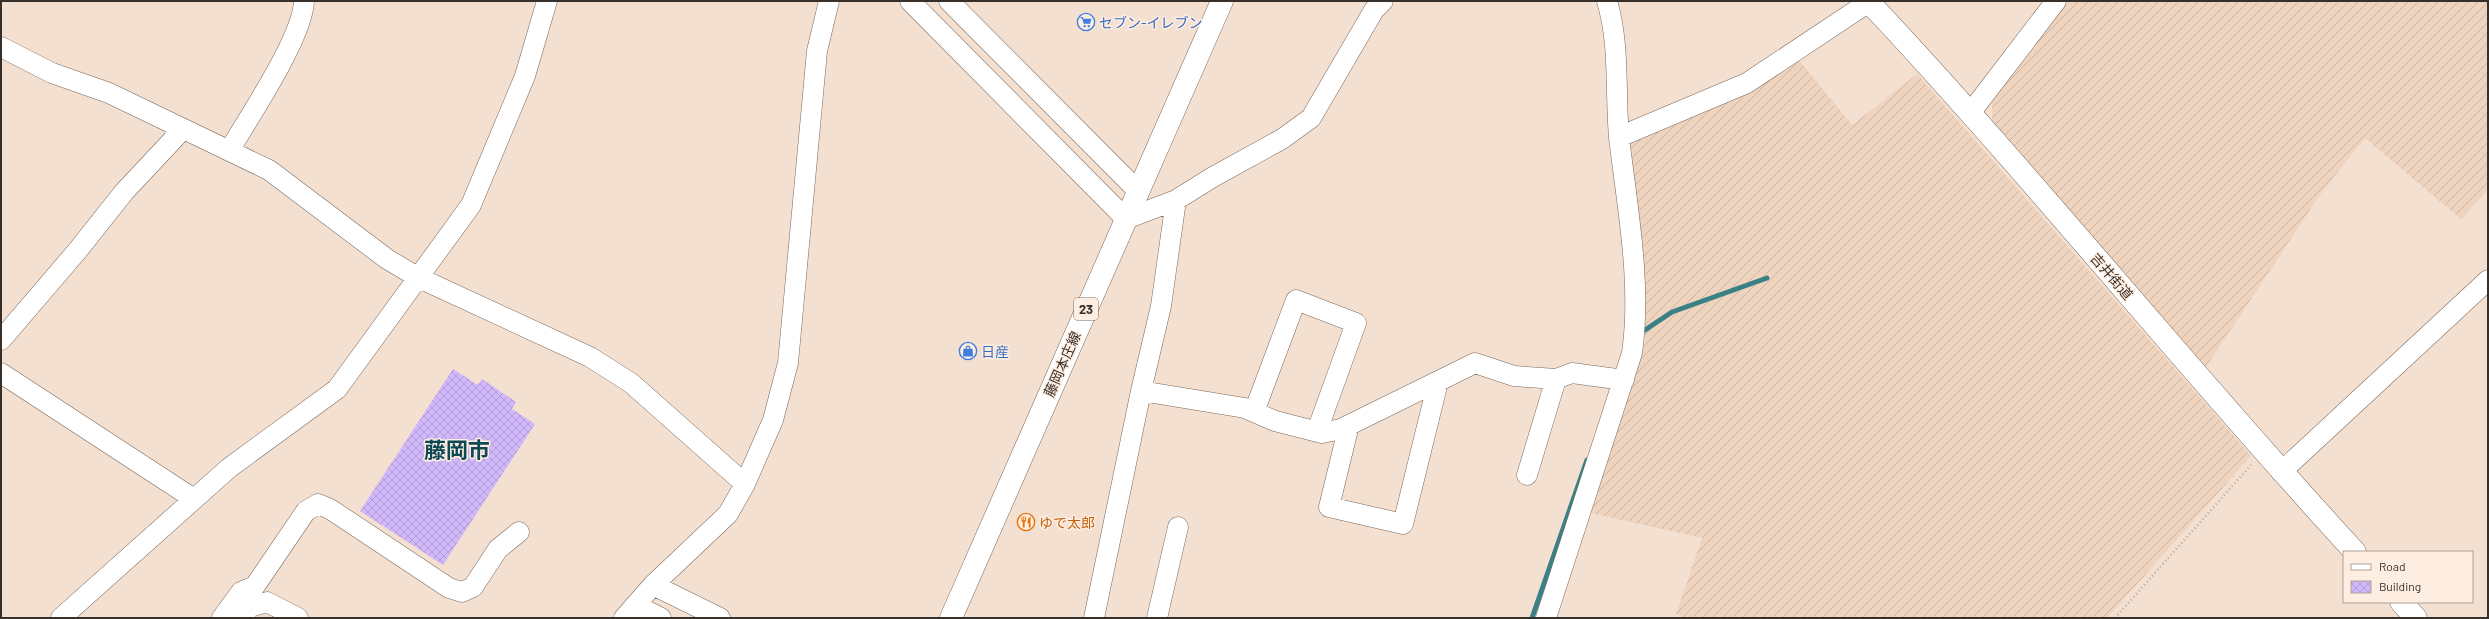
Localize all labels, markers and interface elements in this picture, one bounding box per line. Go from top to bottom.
supermarket icon: セブン-イレブン [1076,12,1096,32]
place label: セブン-イレブン [1099,14,1203,31]
street label: 吉井街道 [2087,249,2137,303]
road number: 23 [1074,298,1098,320]
street label: 藤岡本庄線 [1040,329,1084,399]
shop icon: 日産 [958,341,978,361]
place label: 日産 [981,343,1009,360]
district label: 藤岡市 [424,436,490,462]
restaurant icon: ゆで太郎 [1016,512,1036,532]
place label: ゆで太郎 [1039,514,1095,531]
legend [2343,551,2473,603]
text: Road [2379,559,2406,573]
text: Building [2379,579,2421,593]

